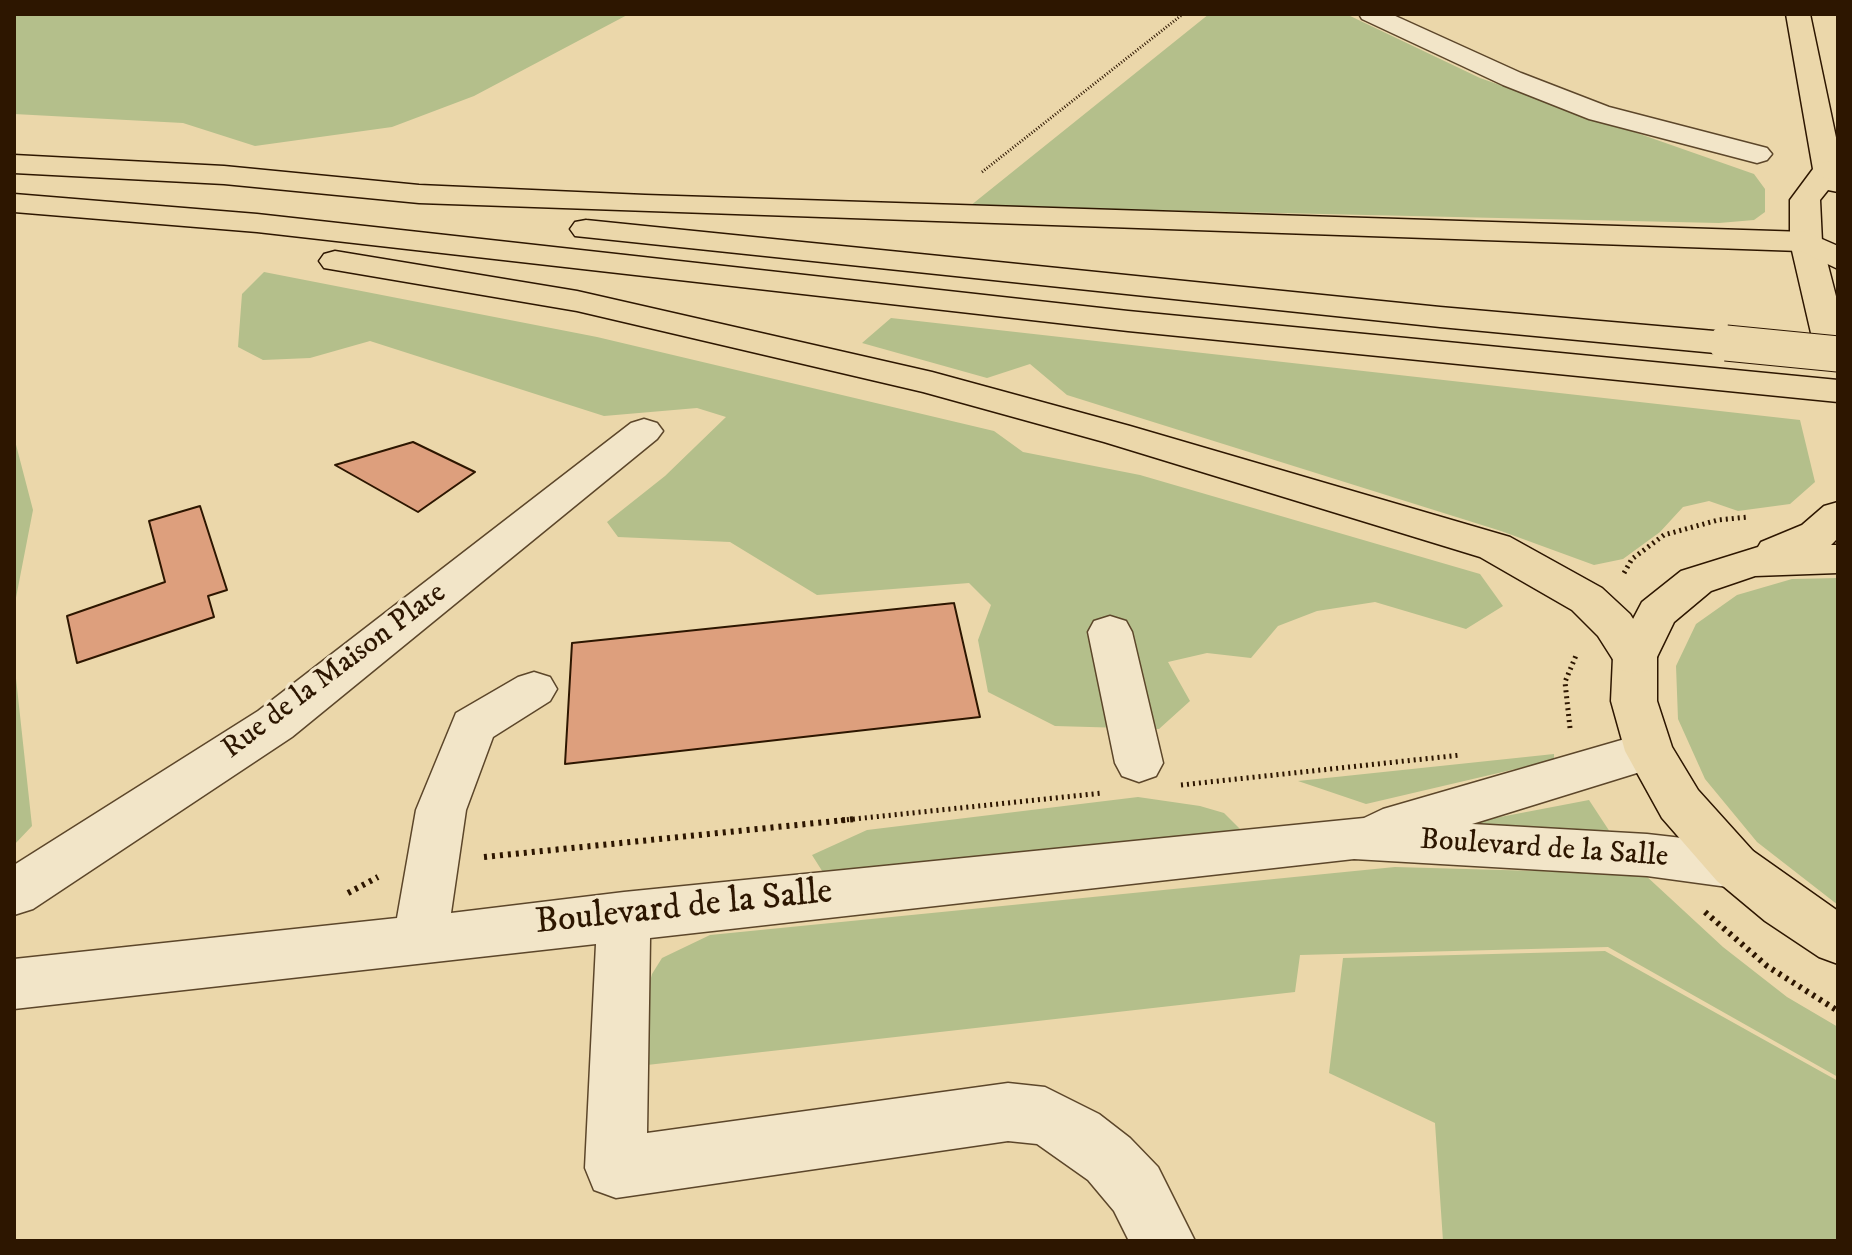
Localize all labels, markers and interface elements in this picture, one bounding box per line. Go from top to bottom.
street label: Rue de la Maison Plate [216,576,454,768]
street label: Boulevard de la Salle [1419,823,1669,877]
street label: Boulevard de la Salle [533,872,835,946]

